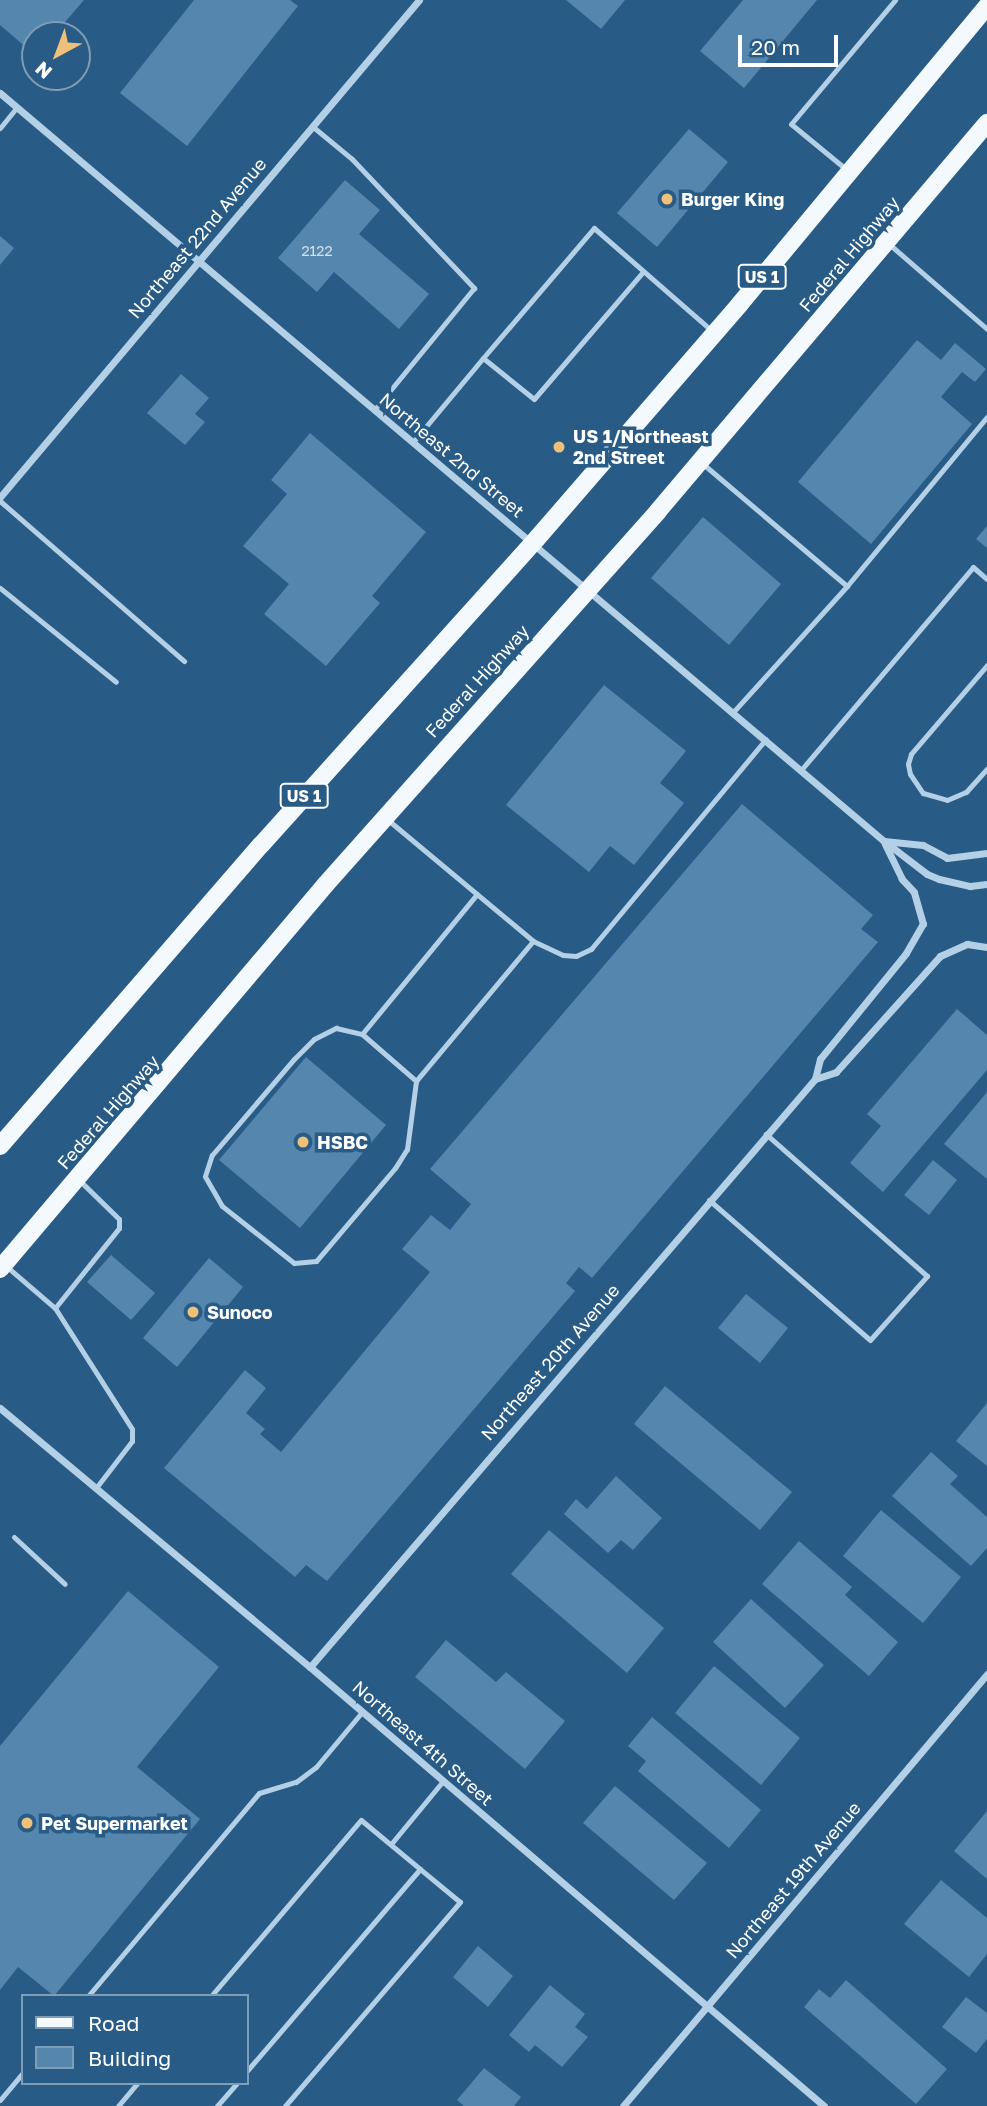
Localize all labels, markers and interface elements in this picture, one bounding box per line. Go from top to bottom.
north arrow [21,21,91,91]
scale bar [742,21,842,65]
text: 20 m [751,34,800,60]
text: N [30,57,56,84]
street label: Northeast 22nd Avenue [123,153,271,323]
place label: Burger King [681,188,784,210]
marker: Burger King [659,191,675,207]
street label: Federal Highway [794,192,904,316]
house number: 2122 [301,243,333,259]
road number: US 1 [738,264,786,290]
street label: Northeast 2nd Street [375,388,529,522]
place label: US 1/Northeast 2nd Street [573,426,709,468]
marker: US 1/Northeast 2nd Street [551,439,567,455]
street label: Federal Highway [421,620,533,742]
road number: US 1 [280,783,328,808]
street label: Federal Highway [53,1050,163,1174]
place label: HSBC [317,1131,368,1153]
marker: HSBC [295,1134,311,1150]
street label: Northeast 20th Avenue [476,1279,624,1445]
place label: Sunoco [207,1301,273,1323]
marker: Sunoco [185,1304,201,1320]
street label: Northeast 4th Street [348,1676,498,1810]
street label: Northeast 19th Avenue [721,1797,865,1963]
place label: Pet Supermarket [41,1812,188,1834]
marker: Pet Supermarket [19,1815,35,1831]
legend [21,1994,248,2085]
text: Road [88,2010,139,2036]
text: Building [88,2045,171,2071]

